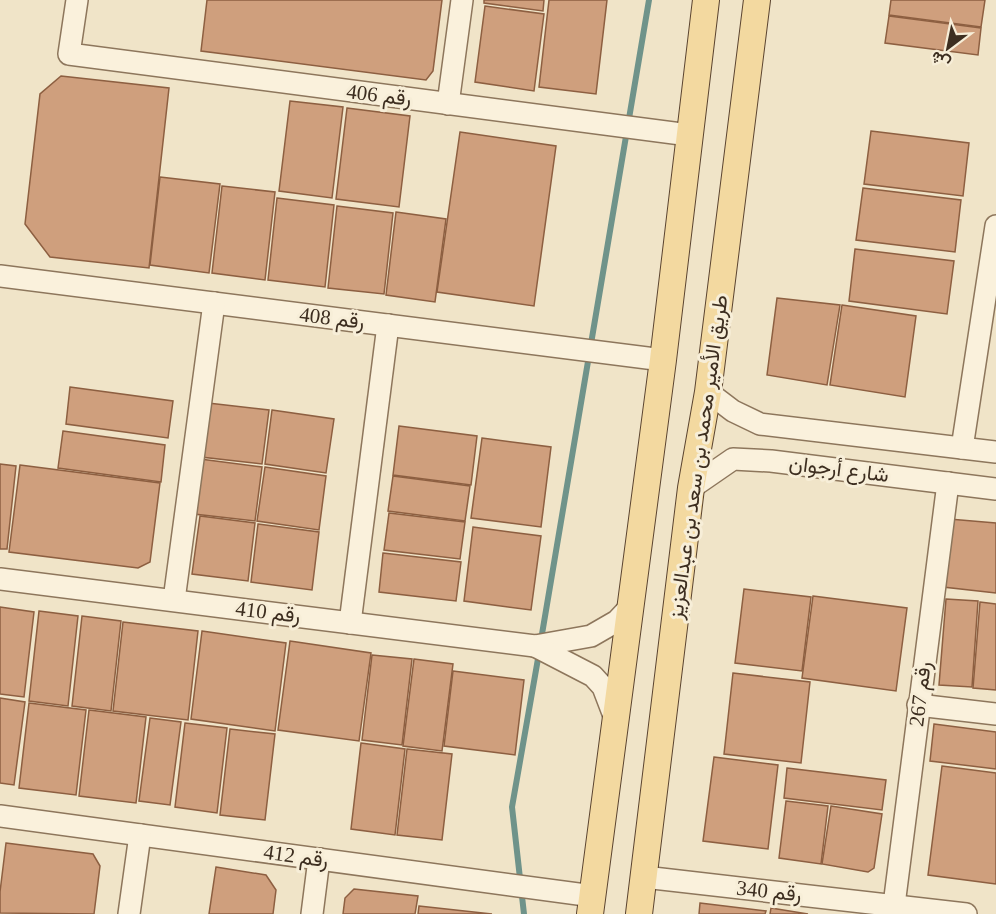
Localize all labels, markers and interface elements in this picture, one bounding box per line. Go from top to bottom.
north arrow [918,18,978,78]
text: ش [928,47,954,73]
street label: رقم 406 [345,79,413,113]
street label: طريق الأمير محمد بن سعد بن عبدالعزيز [663,293,734,622]
street label: رقم 408 [298,302,366,336]
street label: شارع أرجوان [787,451,890,489]
street label: رقم 410 [234,596,302,630]
street label: رقم 267 [904,660,938,728]
street label: رقم 412 [262,840,330,874]
street label: رقم 340 [735,876,803,908]

